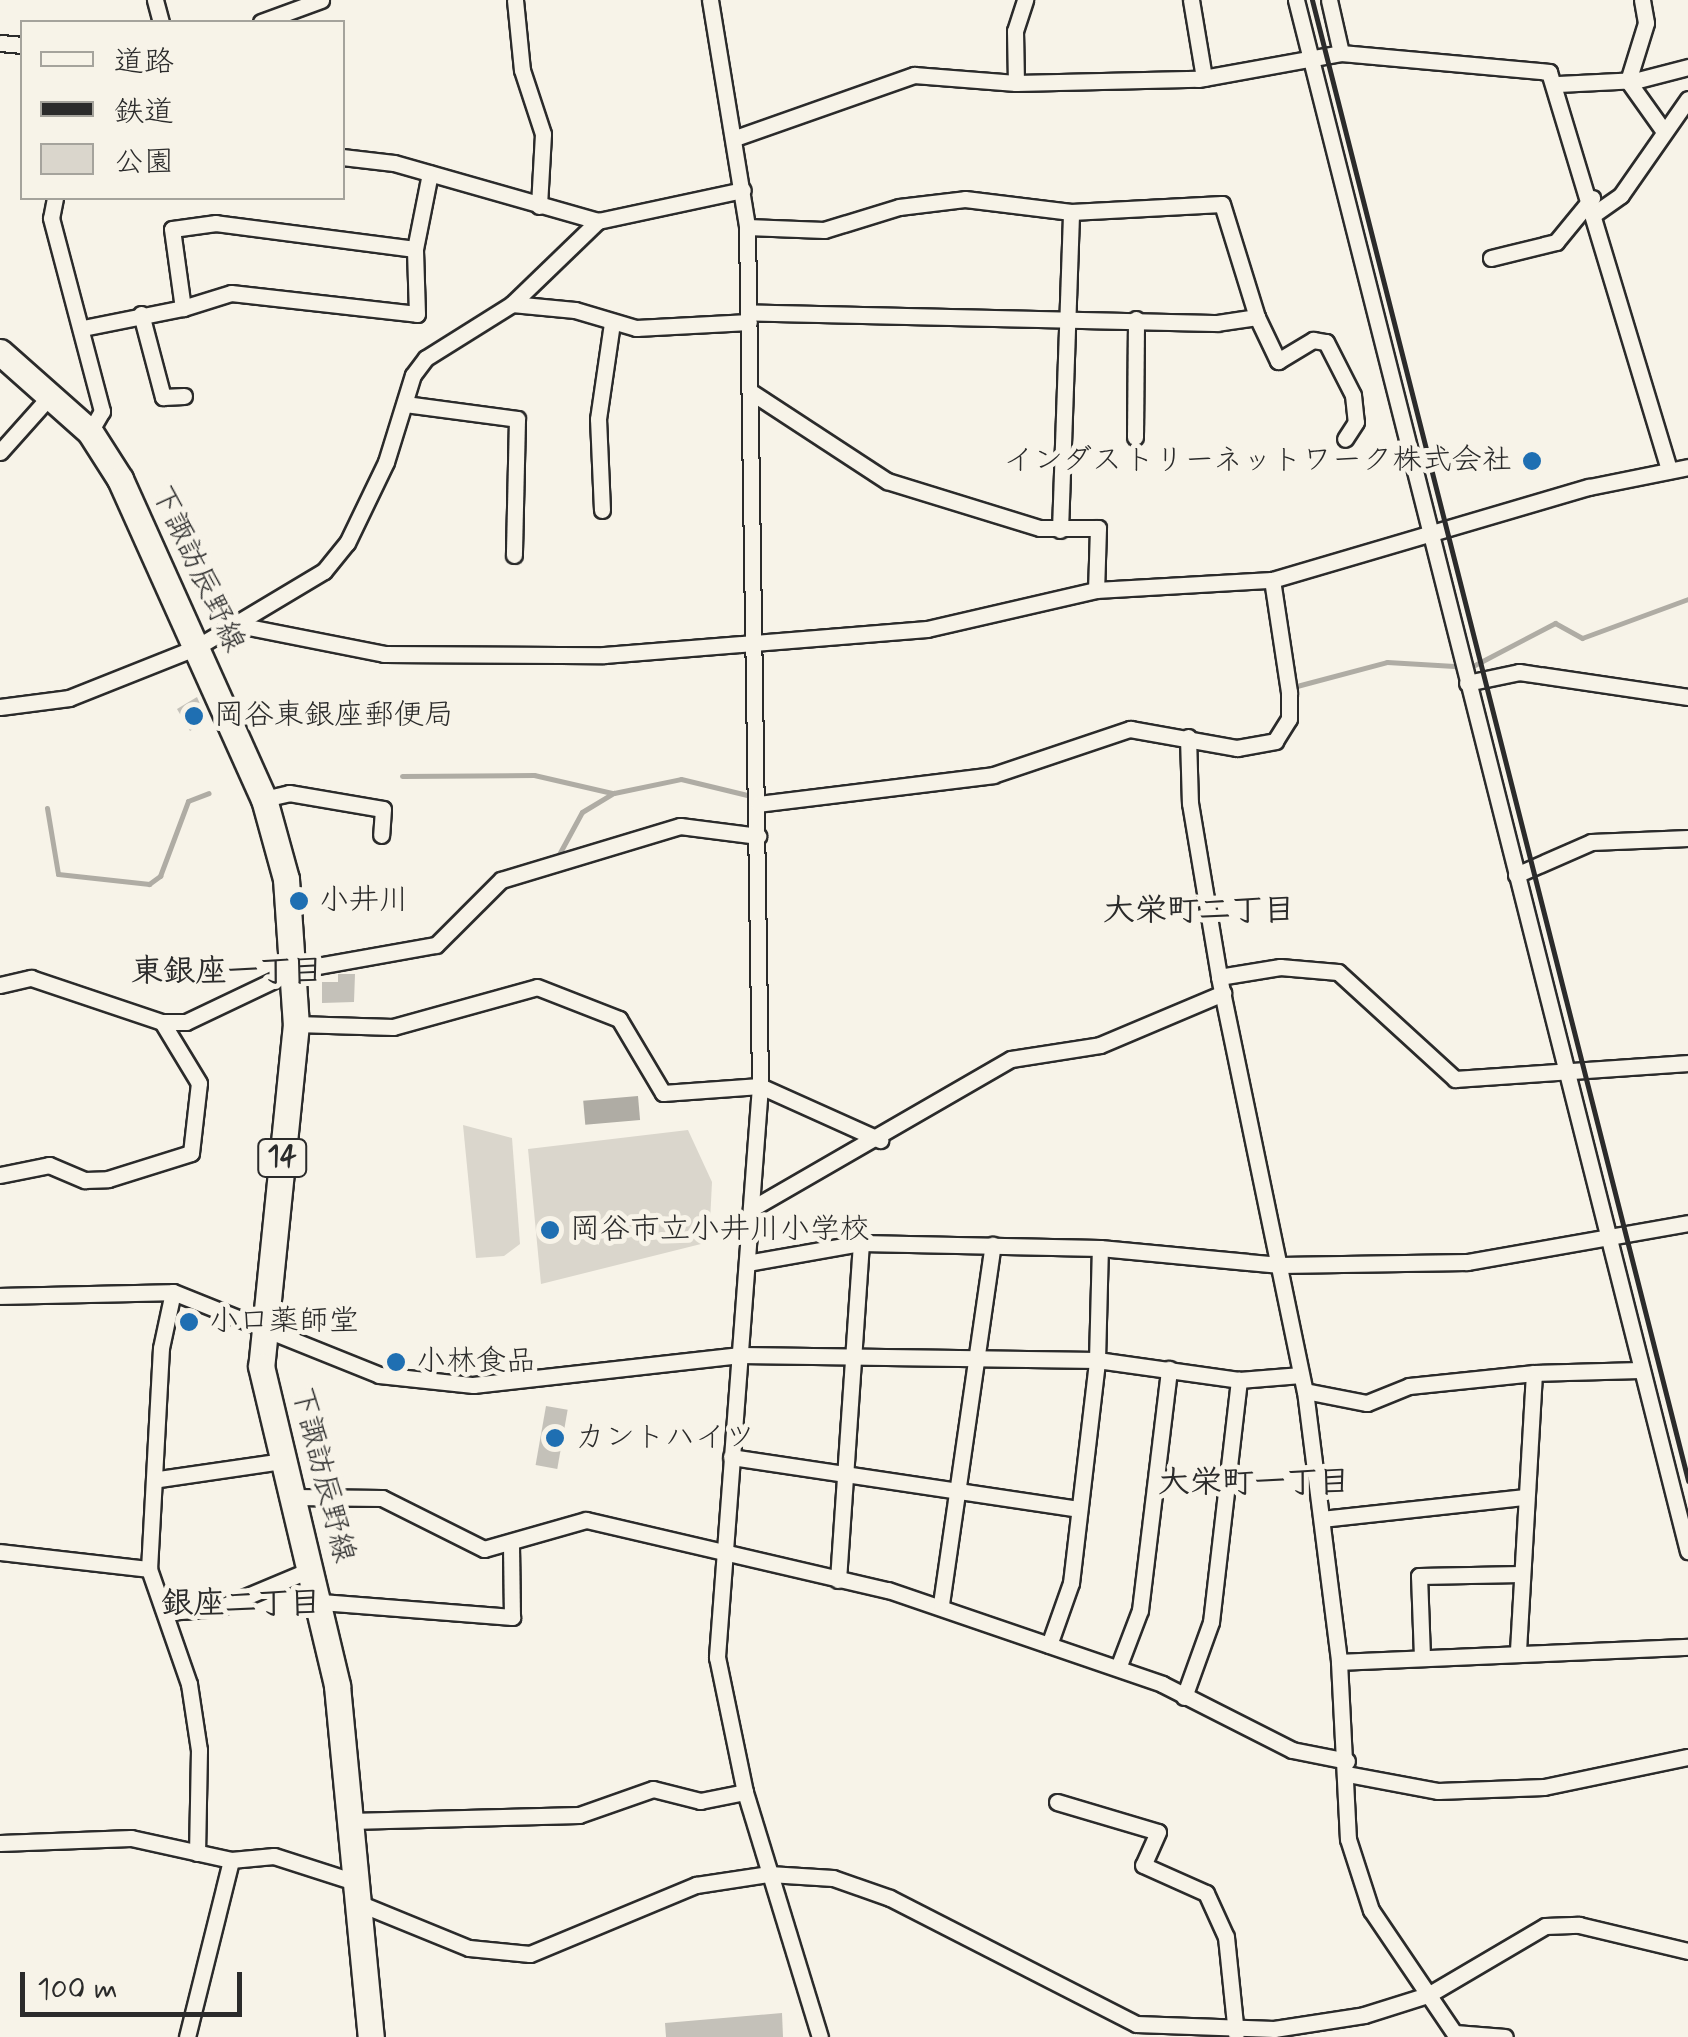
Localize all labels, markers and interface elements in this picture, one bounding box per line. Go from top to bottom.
legend [20,20,345,200]
text: 道路 [114,43,174,82]
text: 鉄道 [114,93,174,132]
text: 公園 [114,143,174,182]
place label: インダストリーネットワーク株式会社 [1002,443,1512,479]
marker: インダストリーネットワーク株式会社 [1521,450,1543,472]
street label: 下諏訪辰野線 [143,480,251,658]
place label: 岡谷東銀座郵便局 [214,698,454,734]
marker: 岡谷東銀座郵便局 [183,705,205,727]
place label: 小井川 [319,883,409,919]
marker: 小井川 [288,890,310,912]
district label: 大栄町二丁目 [1103,892,1295,930]
district label: 東銀座一丁目 [131,953,323,991]
road number: 14 [257,1135,307,1181]
place label: 岡谷市立小井川小学校 [570,1212,870,1248]
marker: 岡谷市立小井川小学校 [539,1219,561,1241]
place label: 小口薬師堂 [209,1304,359,1340]
marker: 小口薬師堂 [178,1311,200,1333]
place label: 小林食品 [416,1344,536,1380]
marker: 小林食品 [385,1351,407,1373]
street label: 下諏訪辰野線 [283,1383,361,1567]
place label: カントハイツ [575,1420,755,1456]
marker: カントハイツ [544,1427,566,1449]
district label: 大栄町一丁目 [1158,1464,1350,1502]
district label: 銀座二丁目 [161,1585,321,1623]
scale bar [25,1952,248,2014]
text: 100 m [37,1970,118,2009]

